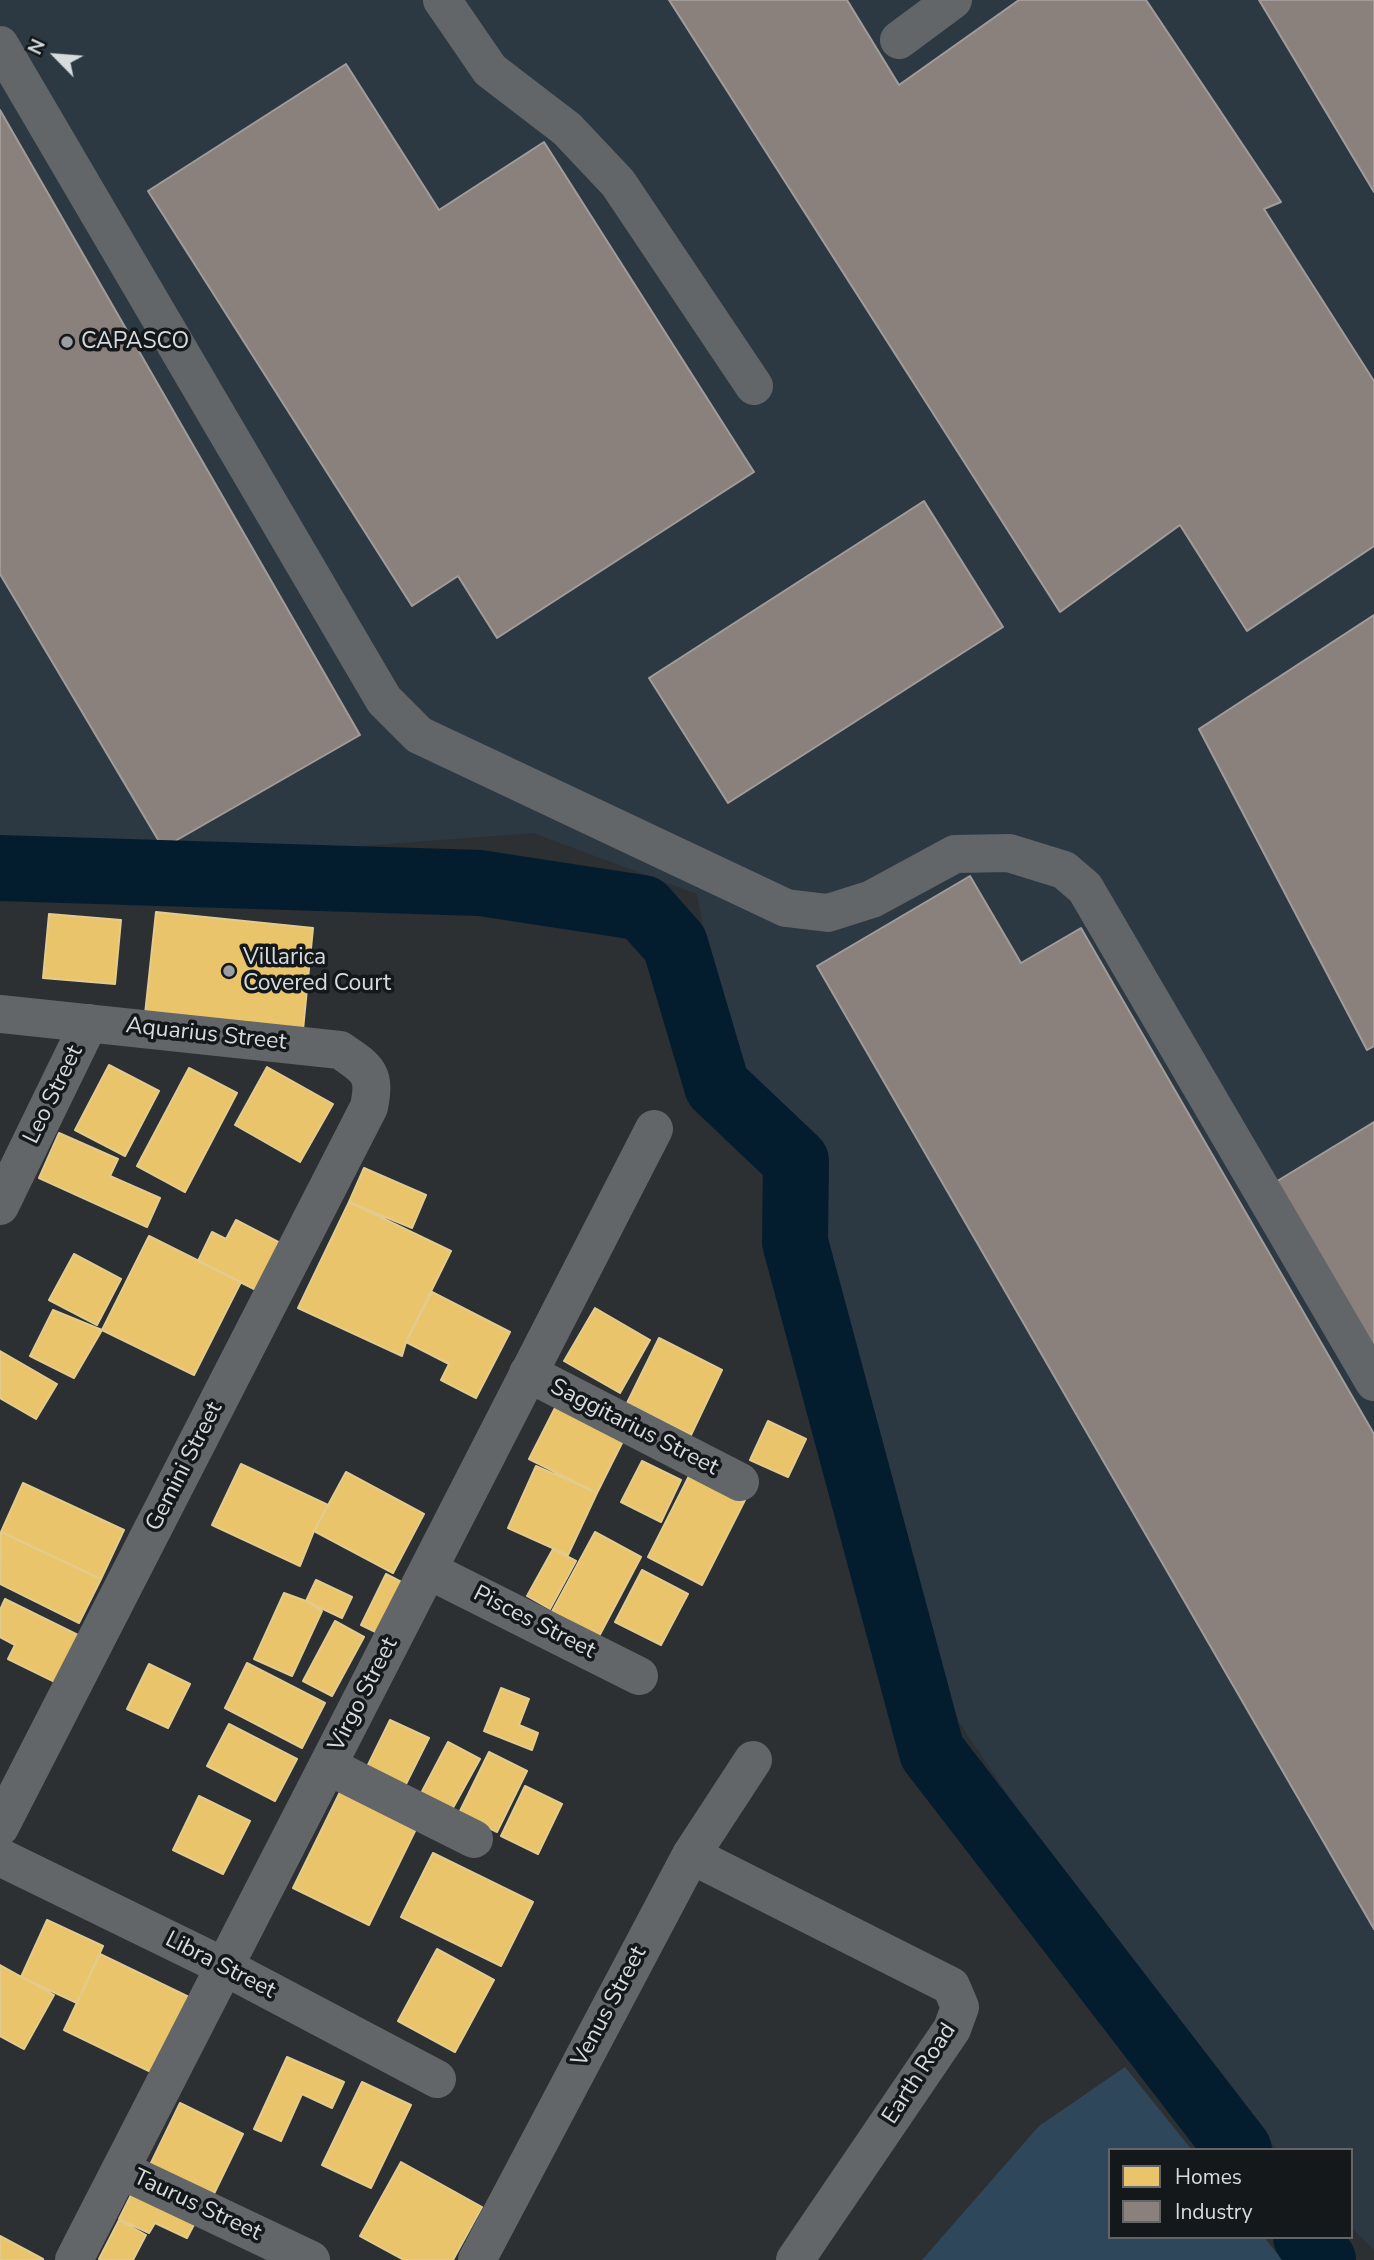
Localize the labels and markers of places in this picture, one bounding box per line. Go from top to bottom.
place label: CAPASCO [81,328,189,356]
marker: CAPASCO [59,334,75,350]
place label: Villarica Covered Court [243,944,391,998]
marker: Villarica Covered Court [221,963,237,979]

